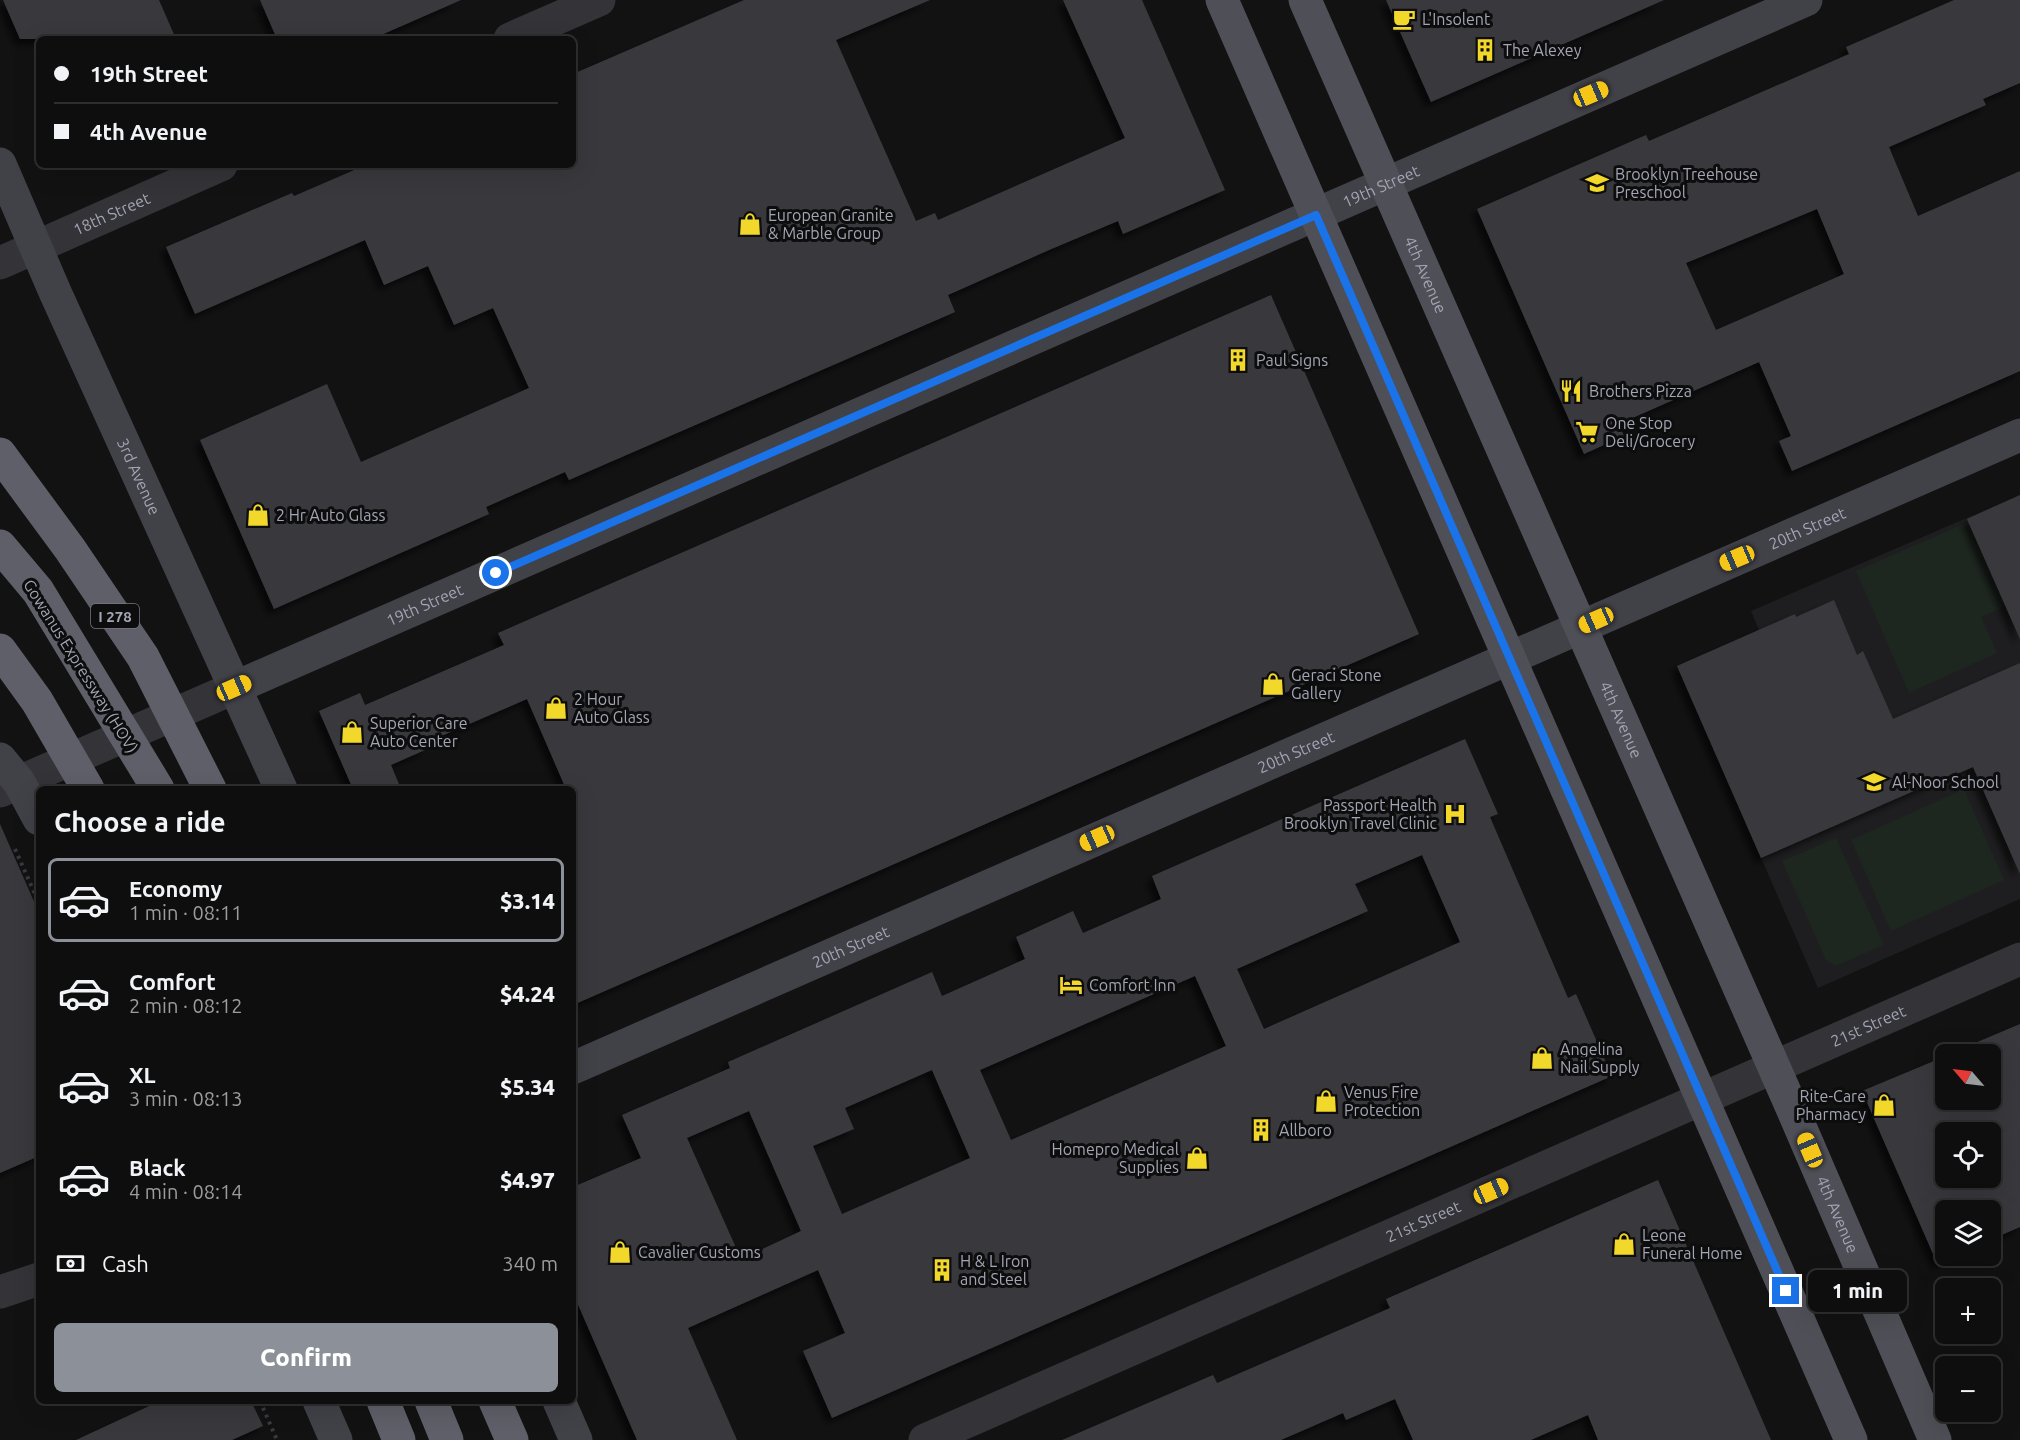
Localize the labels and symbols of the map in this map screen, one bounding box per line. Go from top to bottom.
cafe icon: L'Insolent [1391,6,1417,32]
place label: L'Insolent [1422,10,1491,28]
building icon: The Alexey [1472,37,1498,63]
place label: The Alexey [1503,41,1582,59]
car [1571,79,1611,109]
street label: 19th Street [1340,161,1423,211]
place label: Brooklyn Treehouse Preschool [1615,165,1758,201]
school or university icon: Brooklyn Treehouse Preschool [1584,170,1610,196]
street label: 18th Street [70,188,153,238]
place label: European Granite & Marble Group [768,206,894,242]
shop icon: European Granite & Marble Group [737,211,763,237]
street label: 4th Avenue [1401,233,1450,316]
building icon: Paul Signs [1225,347,1251,373]
place label: Paul Signs [1256,351,1328,369]
restaurant icon: Brothers Pizza [1558,378,1584,404]
place label: Brothers Pizza [1589,382,1692,400]
place label: One Stop Deli/Grocery [1605,414,1695,450]
supermarket icon: One Stop Deli/Grocery [1574,419,1600,445]
street label: 3rd Avenue [114,435,164,518]
shop icon: 2 Hr Auto Glass [245,502,271,528]
street label: 20th Street [1766,503,1849,553]
place label: 2 Hr Auto Glass [276,506,385,524]
car [1717,543,1757,573]
route start [482,559,509,586]
street label: Gowanus Expressway (HOV) [19,576,142,756]
street label: 19th Street [383,580,466,629]
road number: I 278 [91,604,139,628]
car [1576,604,1616,636]
place label: Geraci Stone Gallery [1291,666,1382,702]
shop icon: Geraci Stone Gallery [1260,671,1286,697]
car [214,672,254,704]
street label: 4th Avenue [1597,678,1646,761]
place label: 2 Hour Auto Glass [574,690,650,726]
shop icon: 2 Hour Auto Glass [543,695,569,721]
place label: Superior Care Auto Center [370,714,468,750]
shop icon: Superior Care Auto Center [339,719,365,745]
street label: 20th Street [1255,727,1338,776]
school or university icon: Al-Noor School [1861,769,1887,795]
place label: Al-Noor School [1892,773,1999,791]
place label: Passport Health Brooklyn Travel Clinic [1284,796,1438,832]
hospital icon: Passport Health Brooklyn Travel Clinic [1442,801,1468,827]
car [1077,822,1117,854]
street label: 20th Street [809,922,892,971]
hotel icon: Comfort Inn [1058,972,1084,998]
place label: Comfort Inn [1089,976,1176,994]
street label: 21st Street [1828,1001,1909,1050]
place label: Angelina Nail Supply [1560,1040,1640,1076]
north arrow [1935,1044,2001,1110]
shop icon: Angelina Nail Supply [1529,1045,1555,1071]
place label: Venus Fire Protection [1344,1083,1420,1119]
place label: Rite-Care Pharmacy [1796,1087,1866,1123]
shop icon: Venus Fire Protection [1313,1088,1339,1114]
shop icon: Rite-Care Pharmacy [1871,1092,1897,1118]
building icon: Allboro [1248,1117,1274,1143]
place label: Allboro [1279,1121,1332,1139]
car [1795,1130,1825,1170]
place label: Homepro Medical Supplies [1052,1140,1179,1176]
shop icon: Homepro Medical Supplies [1184,1145,1210,1171]
street label: 4th Avenue [1813,1173,1862,1256]
car [1471,1175,1511,1207]
street label: 21st Street [1383,1197,1464,1245]
place label: Leone Funeral Home [1642,1226,1743,1262]
shop icon: Leone Funeral Home [1611,1231,1637,1257]
shop icon: Cavalier Customs [607,1239,633,1265]
place label: Cavalier Customs [638,1243,761,1261]
place label: H & L Iron and Steel [960,1252,1029,1288]
building icon: H & L Iron and Steel [929,1257,955,1283]
callout: 1 min [1807,1270,1906,1312]
route end [1772,1277,1799,1304]

